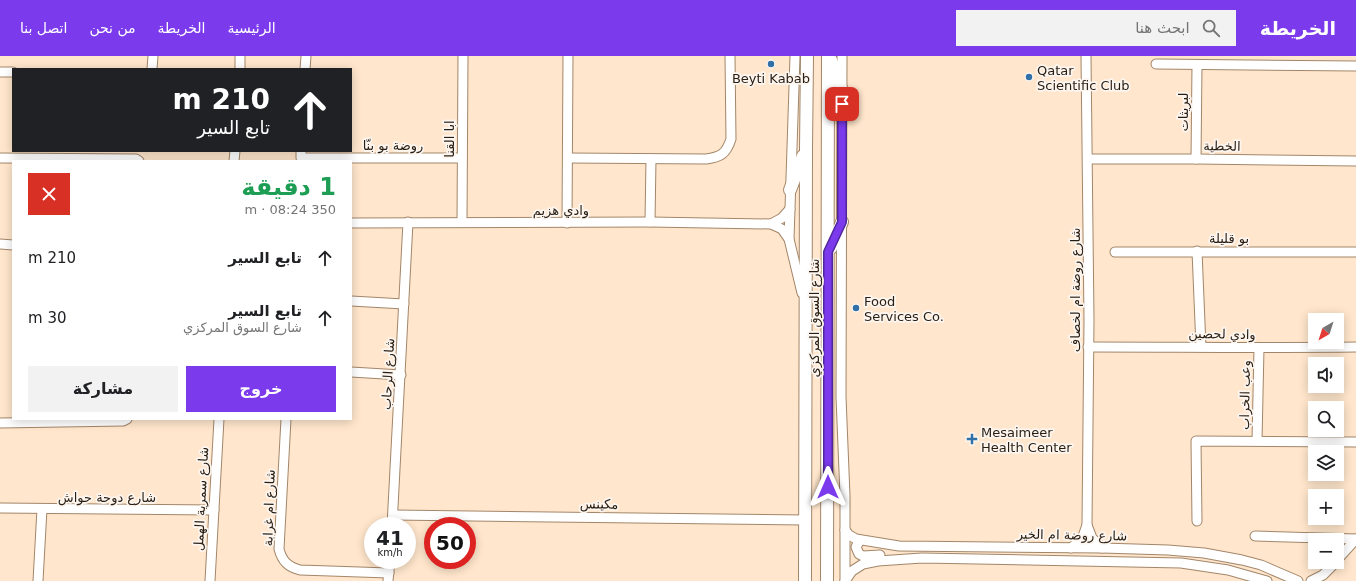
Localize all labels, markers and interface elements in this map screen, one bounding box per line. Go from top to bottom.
search box [956,10,1236,46]
icon: search [1200,17,1222,39]
text: الخريطة [1260,17,1336,39]
text: ابحث هنا [1135,19,1190,37]
text: اتصل بنا [20,20,67,36]
text: من نحن [89,20,136,36]
text: الخريطة [158,20,205,36]
text: الرئيسية [227,20,276,36]
marker: Beyti Kabab [766,59,776,69]
place label: Qatar Scientific Club [1037,63,1130,93]
place label: Beyti Kabab [732,71,810,86]
marker: Qatar Scientific Club [1024,72,1034,82]
text: 210 m [173,83,270,116]
icon: ahead [284,84,336,136]
pin [825,87,859,121]
icon: arrive [831,93,853,115]
street label: لبريثات [1176,93,1192,131]
text: تابع السير [197,117,270,138]
street label: ابا القنا [442,120,457,158]
street label: روضة بو بنّا [363,138,423,154]
street label: الخطية [1203,138,1241,154]
button: close [28,173,70,215]
text: 1 دقيقة [241,173,336,201]
text: 350 m · 08:24 [245,202,336,217]
street label: وادي هزيم [533,203,589,219]
street label: شارع روضة ام لخصاف [1068,228,1084,352]
street label: بو قليلة [1209,231,1249,247]
icon: ahead [314,247,336,269]
text: 210 m [28,249,76,267]
text: تابع السير [228,249,302,267]
street label: شارع السوق المركزي [807,259,823,377]
place label: Food Services Co. [864,294,944,324]
text: تابع السير [228,302,302,320]
marker: Food Services Co. [851,303,861,313]
icon: ahead [314,307,336,329]
text: 30 m [28,309,67,327]
north arrow [1308,313,1344,349]
map controls [1308,313,1344,569]
text: شارع السوق المركزي [183,320,302,335]
street label: وادي لحصين [1188,326,1256,343]
street label: شارع الرحاب [379,338,398,410]
button: sound [1308,357,1344,393]
street label: وعب الخراب [1237,360,1254,430]
button: مشاركة [28,366,178,412]
button: خروج [186,366,336,412]
button: search [1308,401,1344,437]
place label: Mesaimeer Health Center [981,425,1072,455]
marker: Mesaimeer Health Center [966,433,978,445]
button: layers [1308,445,1344,481]
street label: شارع سمرية الهمل [191,447,212,551]
position arrow [807,466,849,508]
street label: شارع ام غرابة [260,469,279,547]
button: + [1308,489,1344,525]
street label: شارع دوحة حواش [58,490,156,506]
street label: مكينس [580,496,618,513]
speed limit sign: 50 [424,517,476,569]
text: 41 [376,526,404,550]
street label: شارع روضة ام الخير [1016,527,1127,544]
button: − [1308,533,1344,569]
text: km/h [377,547,403,558]

